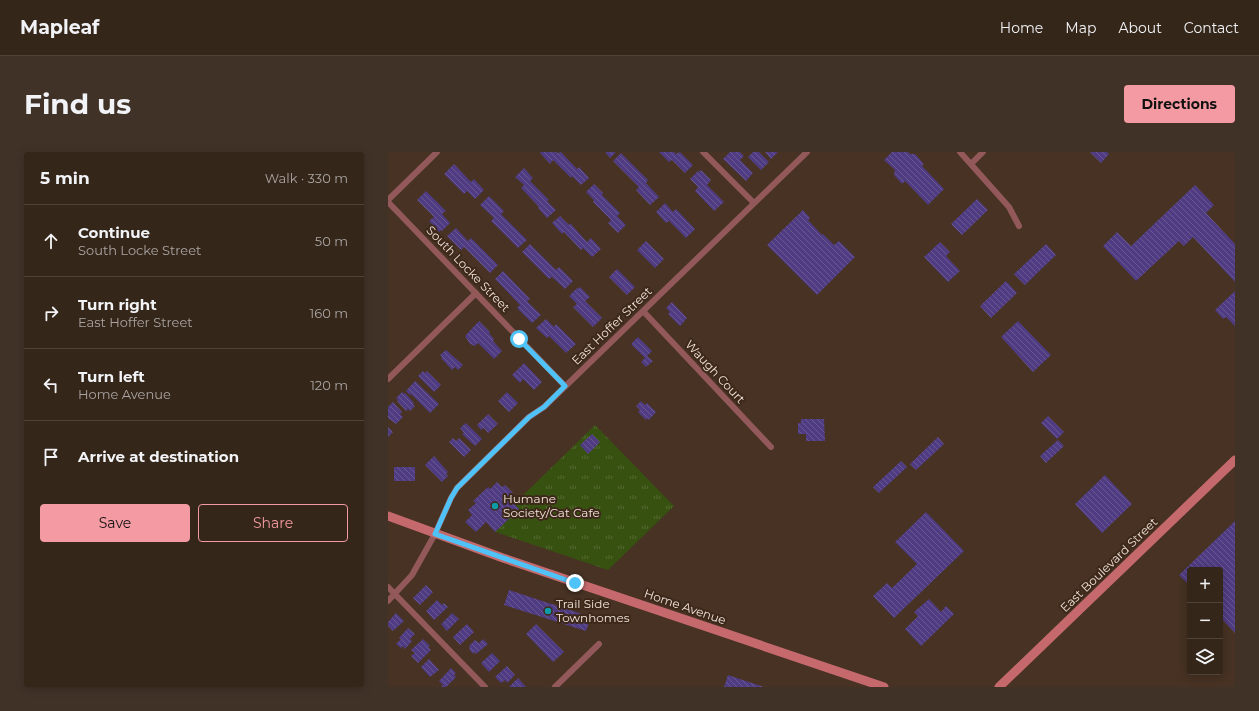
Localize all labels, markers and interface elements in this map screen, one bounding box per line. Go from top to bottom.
text: Mapleaf [20,16,99,39]
text: Home [1000,19,1043,37]
text: Map [1065,19,1096,37]
text: About [1118,19,1162,37]
text: Contact [1184,19,1239,37]
button: Directions [1124,85,1235,123]
text: Find us [24,87,131,121]
text: 5 min [40,168,90,188]
text: Walk · 330 m [265,170,348,186]
street label: South Locke Street [423,222,513,315]
text: Continue [78,223,150,242]
icon: ahead [40,230,62,252]
text: 50 m [315,233,348,249]
text: South Locke Street [78,242,201,258]
street label: East Hoffer Street [568,283,655,368]
text: Turn right [78,295,157,314]
icon: right [40,302,62,324]
text: 160 m [310,305,348,321]
text: East Hoffer Street [78,314,193,330]
route start [510,330,528,348]
street label: Waugh Court [682,337,749,406]
text: Turn left [78,367,145,386]
icon: left [40,374,62,396]
text: 120 m [310,377,348,393]
text: Home Avenue [78,386,171,402]
icon: arrive [40,446,62,468]
text: Arrive at destination [78,447,239,466]
place label: Humane Society/Cat Cafe [503,491,600,520]
marker: Humane Society/Cat Cafe [490,501,500,511]
button: Save [40,504,190,542]
button: Share [198,504,348,542]
street label: East Boulevard Street [1057,514,1161,615]
map controls [1187,567,1223,675]
button: + [1187,567,1223,603]
route end [566,574,584,592]
street label: Home Avenue [642,585,728,628]
place label: Trail Side Townhomes [556,596,630,625]
button: − [1187,603,1223,639]
marker: Trail Side Townhomes [543,606,553,616]
button: layers [1187,639,1223,675]

